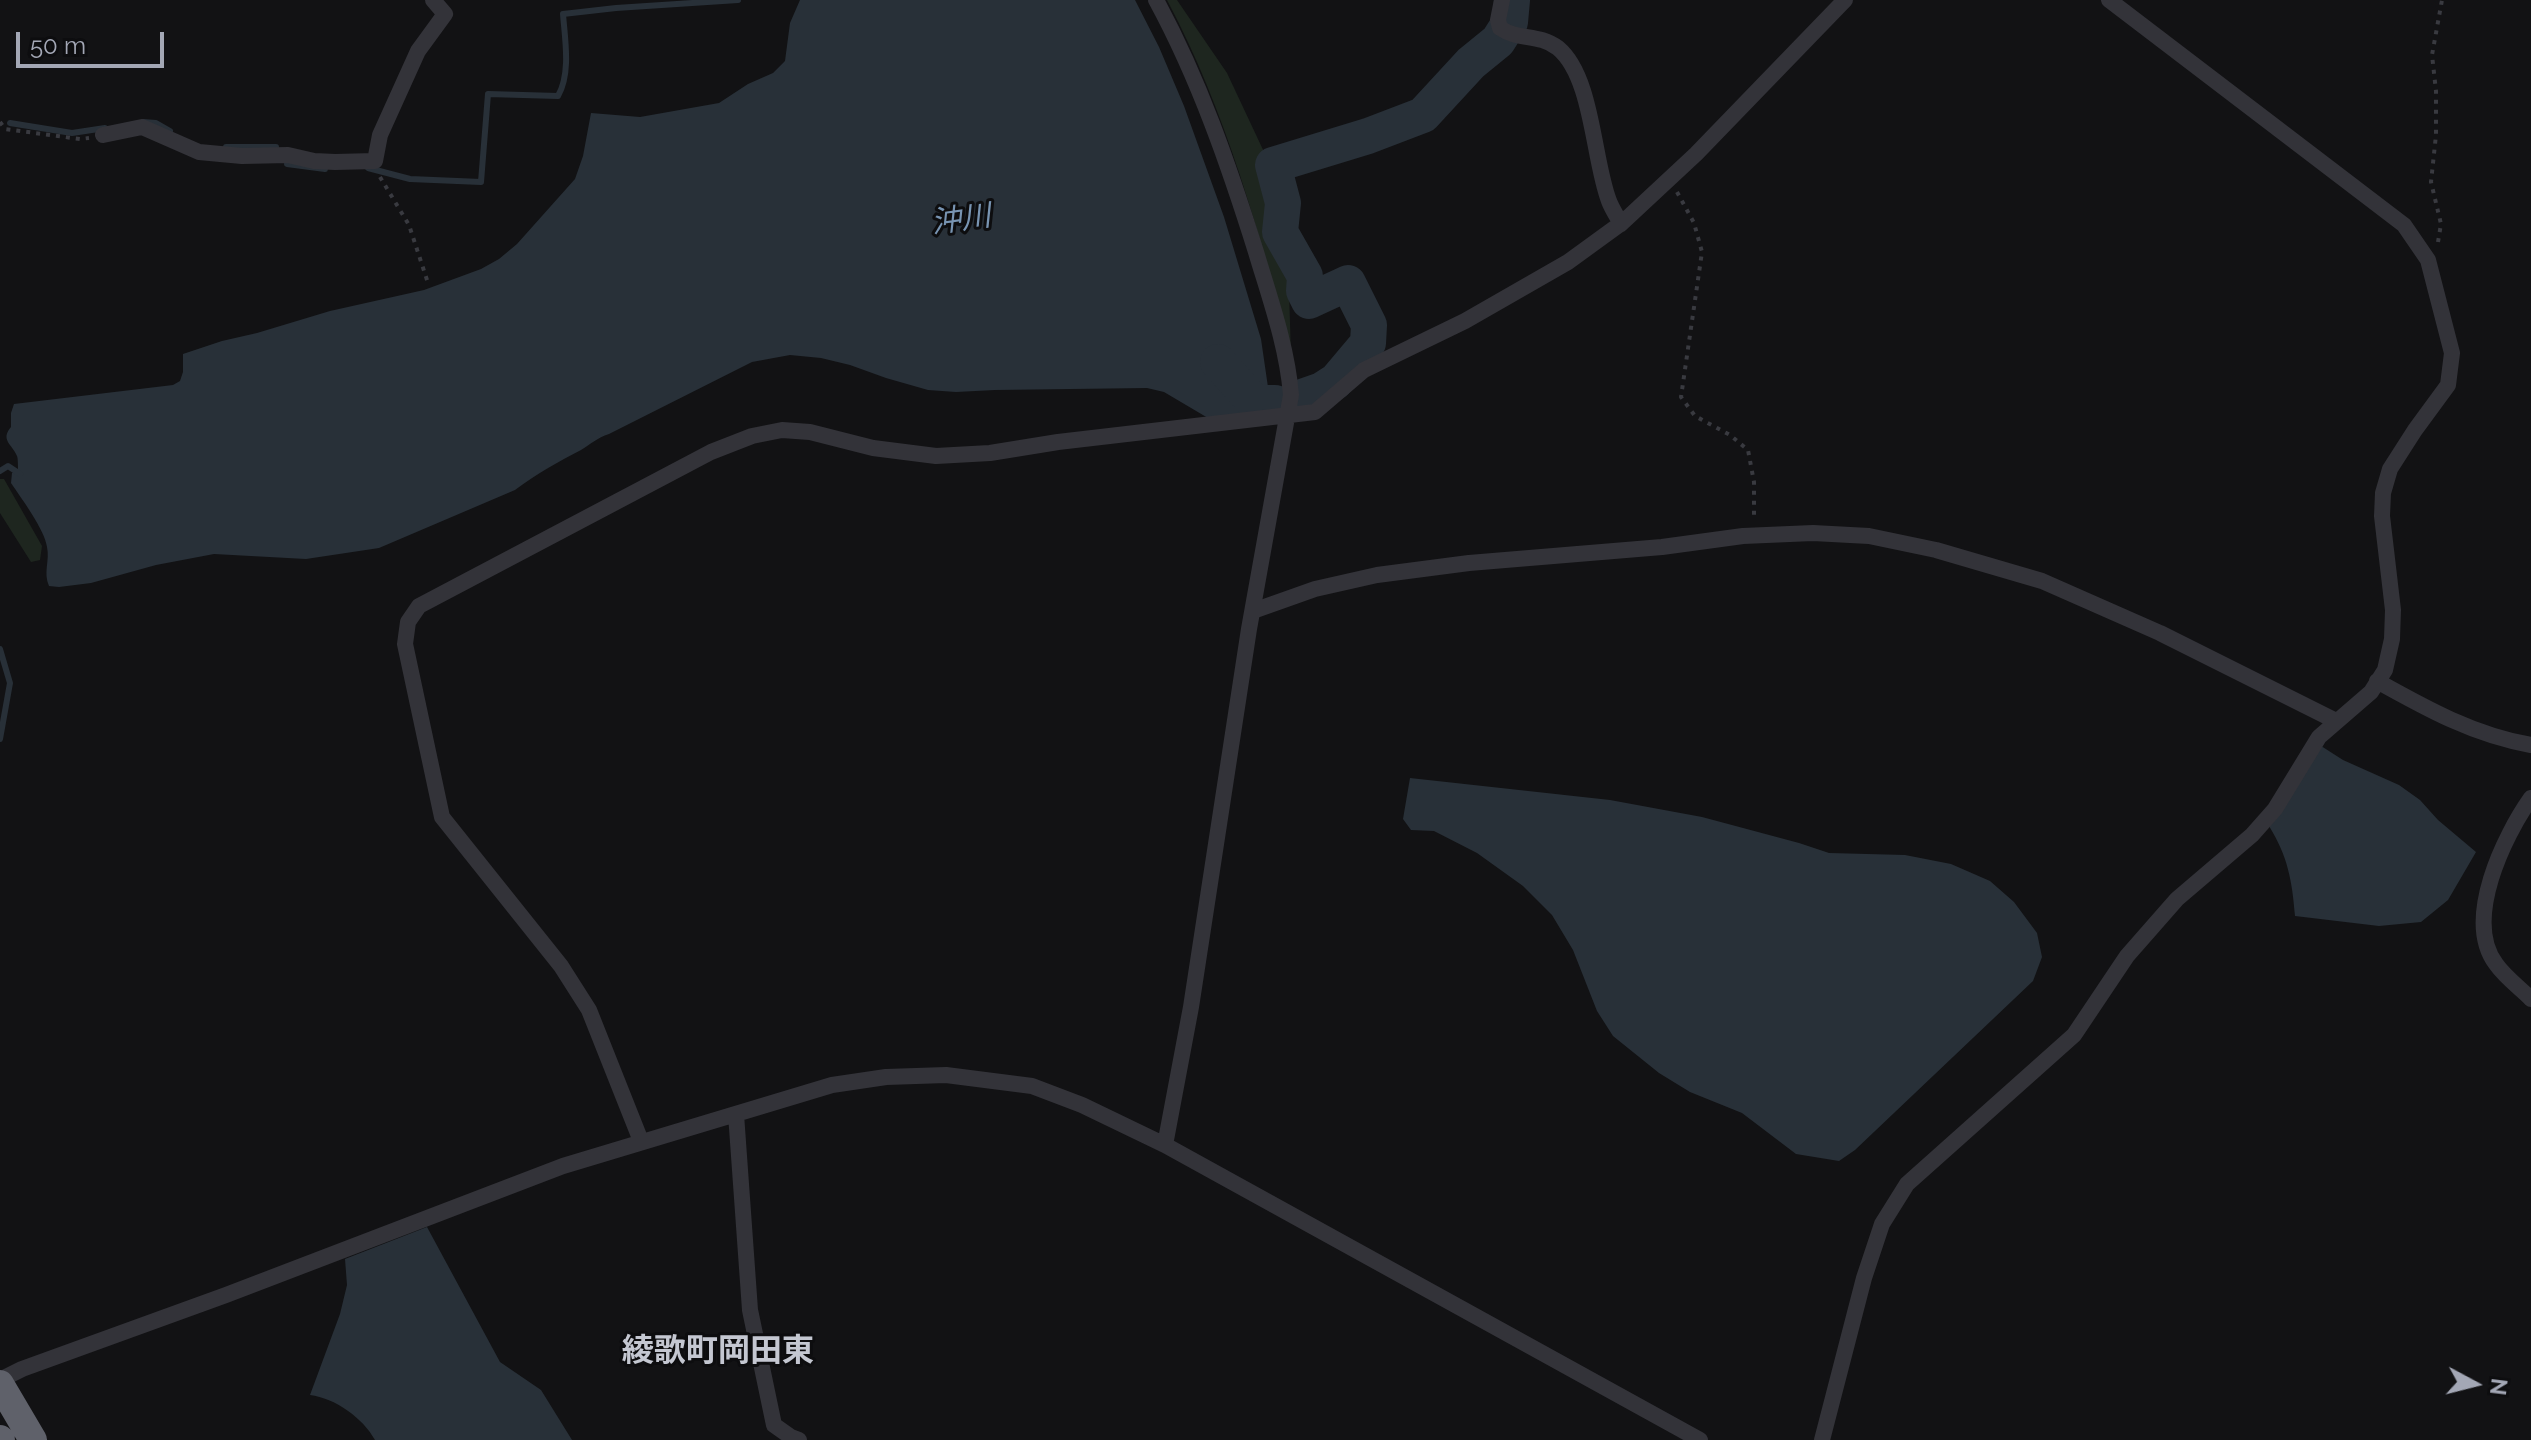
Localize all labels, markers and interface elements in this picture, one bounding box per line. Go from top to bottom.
scale bar [20,16,168,66]
text: 50 m [30,31,86,60]
water label: 沖川 [929,198,993,242]
district label: 綾歌町岡田東 [622,1332,814,1370]
north arrow [2435,1344,2515,1424]
text: N [2485,1377,2513,1397]

